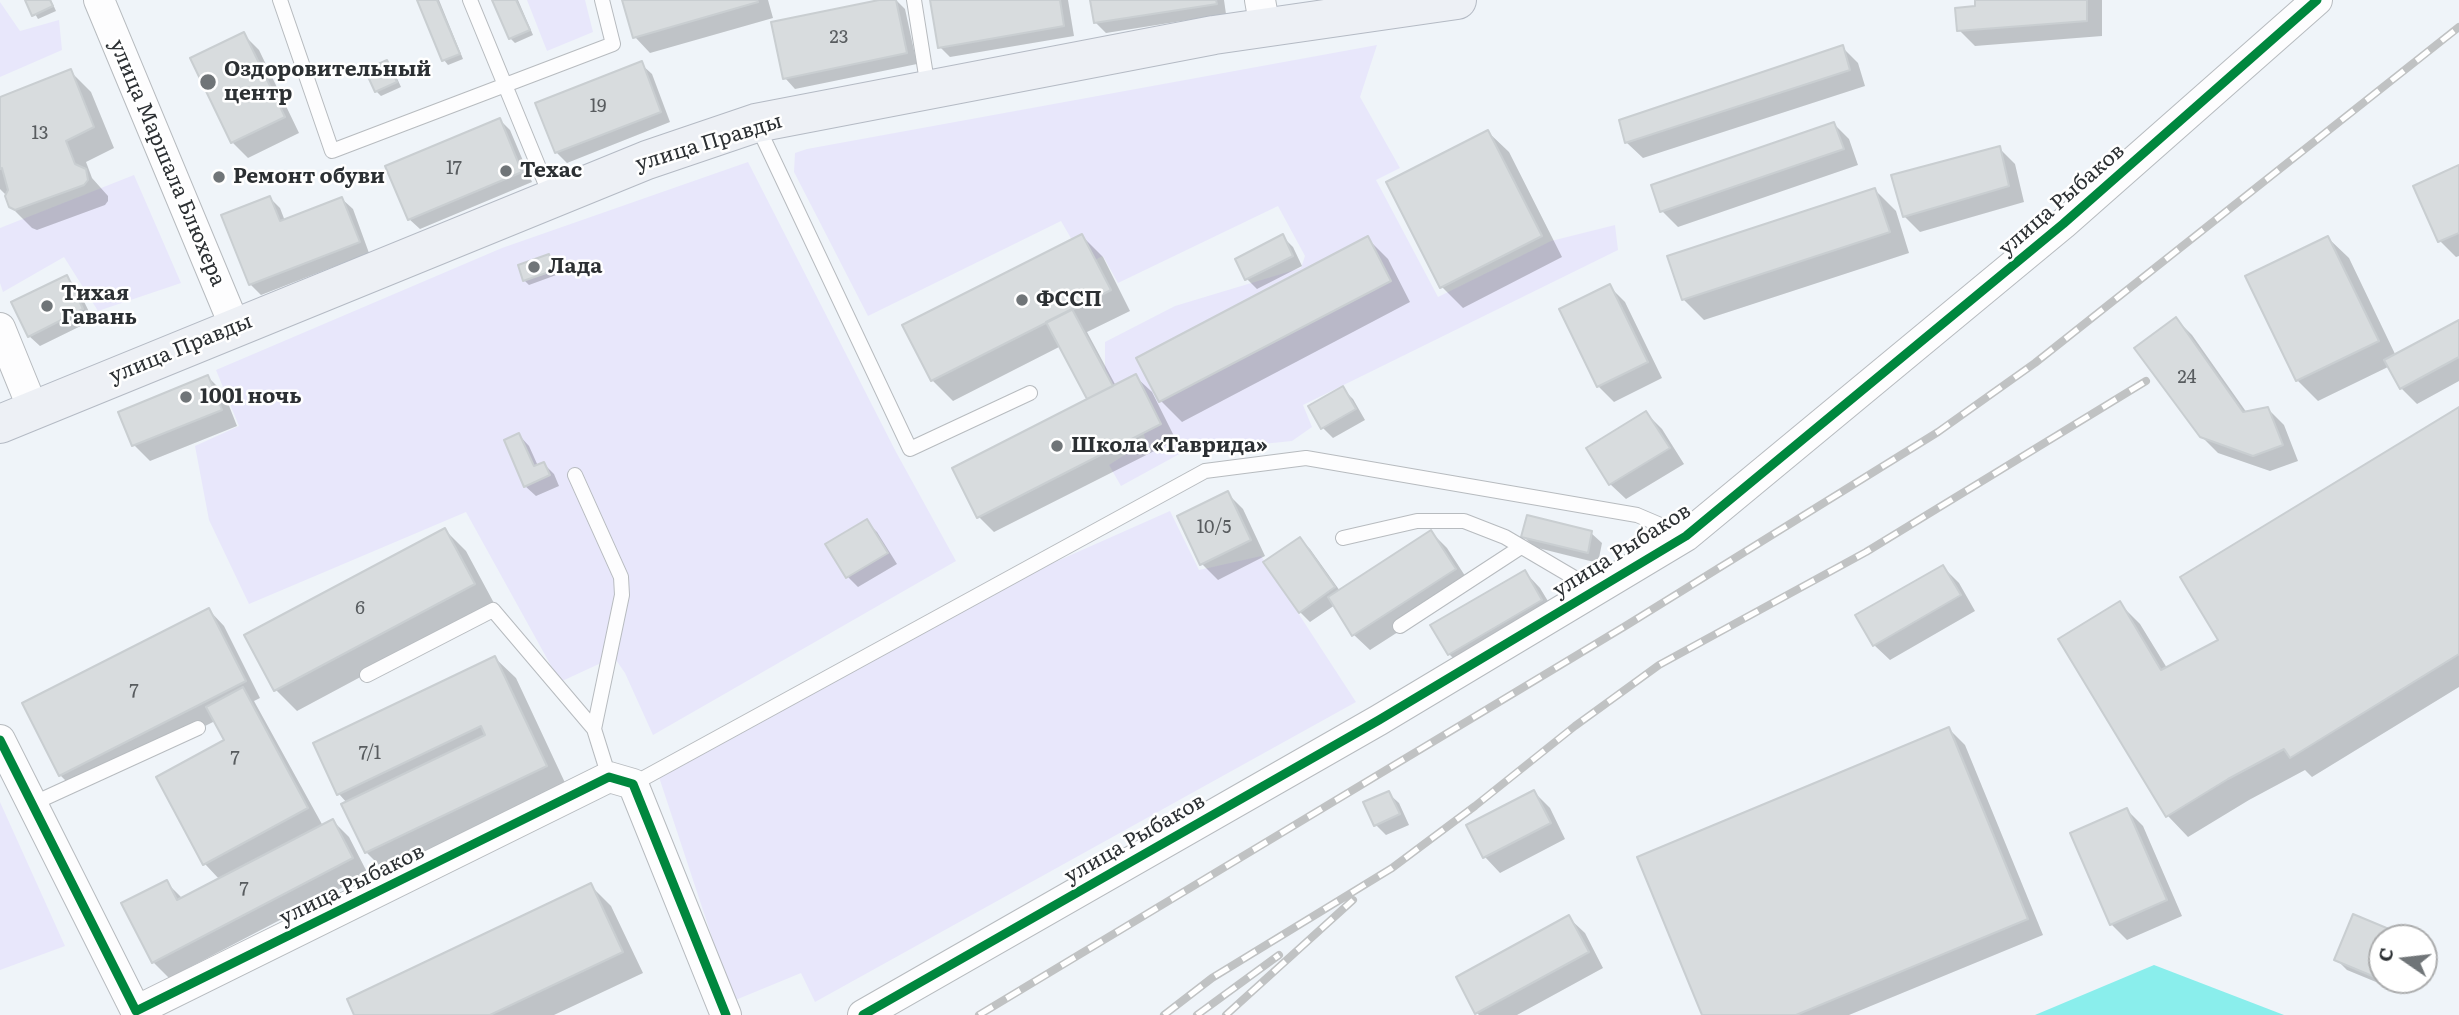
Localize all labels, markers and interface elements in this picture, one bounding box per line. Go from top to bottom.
house number: 23 [830,27,848,49]
street label: улица Маршала Блюхера [103,36,231,290]
place label: Оздоровительный центр [224,57,431,107]
marker: Оздоровительный центр [198,72,218,92]
house number: 19 [590,96,606,118]
street label: улица Правды [633,109,785,177]
house number: 13 [31,123,49,145]
street label: улица Рыбаков [1994,139,2130,261]
house number: 17 [446,158,462,180]
place label: Техас [520,158,582,184]
marker: Техас [498,163,514,179]
place label: Ремонт обуви [233,164,385,190]
marker: Ремонт обуви [211,169,227,185]
place label: Лада [548,254,602,280]
marker: Лада [526,259,542,275]
place label: Тихая Гавань [61,281,137,331]
place label: ФССП [1036,287,1102,313]
marker: ФССП [1014,292,1030,308]
marker: Тихая Гавань [39,298,55,314]
street label: улица Правды [106,309,256,389]
house number: 24 [2177,367,2197,389]
place label: 1001 ночь [200,384,302,410]
marker: 1001 ночь [178,389,194,405]
place label: Школа «Таврида» [1071,433,1268,459]
marker: Школа «Таврида» [1049,438,1065,454]
street label: улица Рыбаков [1548,498,1696,604]
house number: 10/5 [1197,517,1231,539]
house number: 6 [355,598,365,620]
house number: 7 [129,681,139,703]
house number: 7/1 [359,743,381,765]
house number: 7 [230,748,240,770]
street label: улица Рыбаков [1060,789,1210,889]
street label: улица Рыбаков [275,839,429,931]
house number: 7 [239,879,249,901]
north arrow [2368,924,2438,994]
text: С [2369,944,2400,964]

